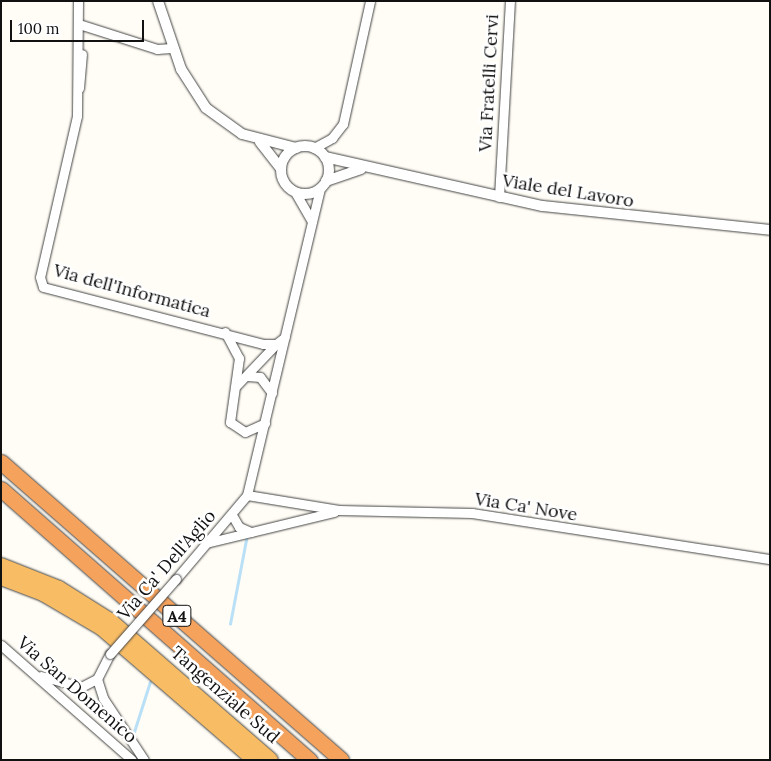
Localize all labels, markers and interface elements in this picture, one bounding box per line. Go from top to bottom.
scale bar [12,10,146,42]
street label: Via Fratelli Cervi [475,14,503,152]
text: 100 m [18,19,59,38]
street label: Viale del Lavoro [501,170,635,212]
street label: Via dell'Informatica [51,260,213,322]
street label: Via Ca' Nove [473,488,579,526]
street label: Via Ca' Dell'Aglio [113,506,221,624]
road number: A4 [162,602,192,630]
street label: Via San Domenico [13,632,141,748]
street label: Tangenziale Sud [166,642,284,748]

